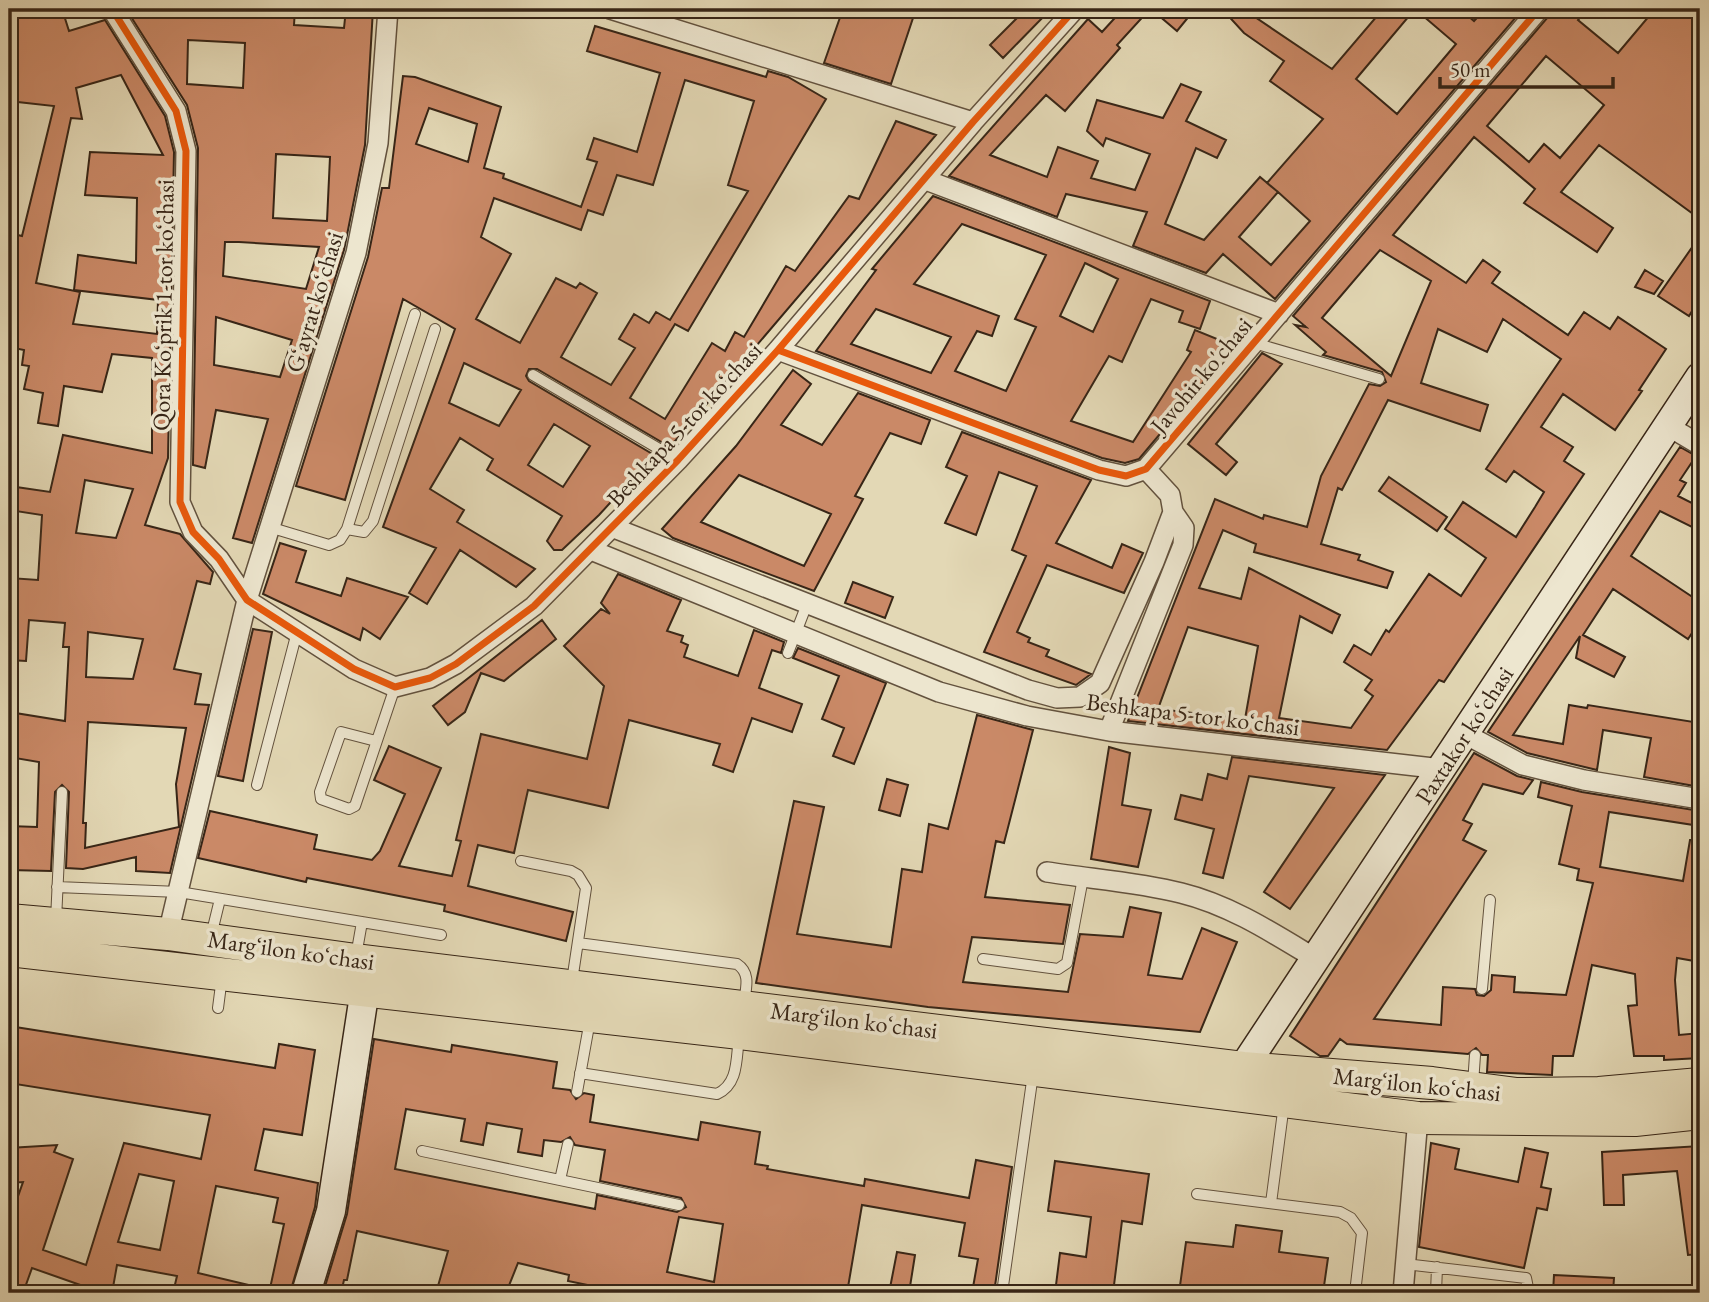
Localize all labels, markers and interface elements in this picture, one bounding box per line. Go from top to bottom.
scale bar [1440,46,1613,90]
text: 50 m [1450,56,1491,83]
street label: Qora Koʻprik 1-tor koʻchasi [145,179,181,431]
street label: Gʻayrat koʻchasi [278,228,350,376]
street label: Javohir ko'chasi [1142,310,1259,441]
street label: Beshkapa 5-tor koʻchasi [600,335,769,513]
street label: Paxtakor koʻchasi [1408,660,1520,810]
street label: Beshkapa 5-tor koʻchasi [1085,686,1301,742]
street label: Margʻilon koʻchasi [206,923,377,977]
street label: Margʻilon koʻchasi [769,994,939,1046]
street label: Margʻilon koʻchasi [1332,1060,1502,1108]

